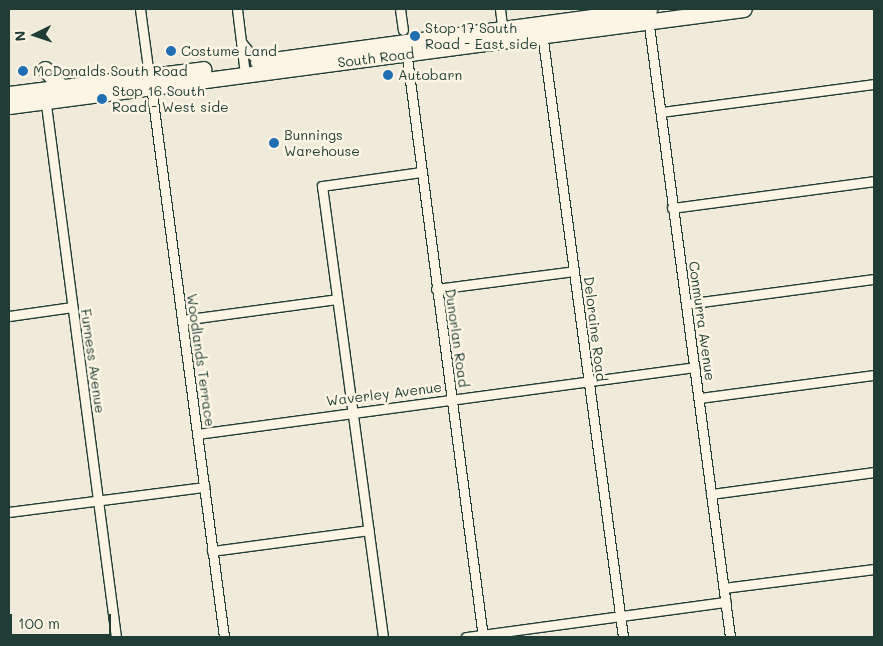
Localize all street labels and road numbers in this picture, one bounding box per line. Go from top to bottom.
street label: South Road [337,45,415,71]
street label: Conmurra Avenue [685,260,719,382]
street label: Deloraine Road [580,275,610,383]
street label: Dunorlan Road [442,287,472,389]
street label: Woodlands Terrace [183,292,219,428]
street label: Furness Avenue [77,308,109,414]
street label: Waverley Avenue [325,379,443,409]

